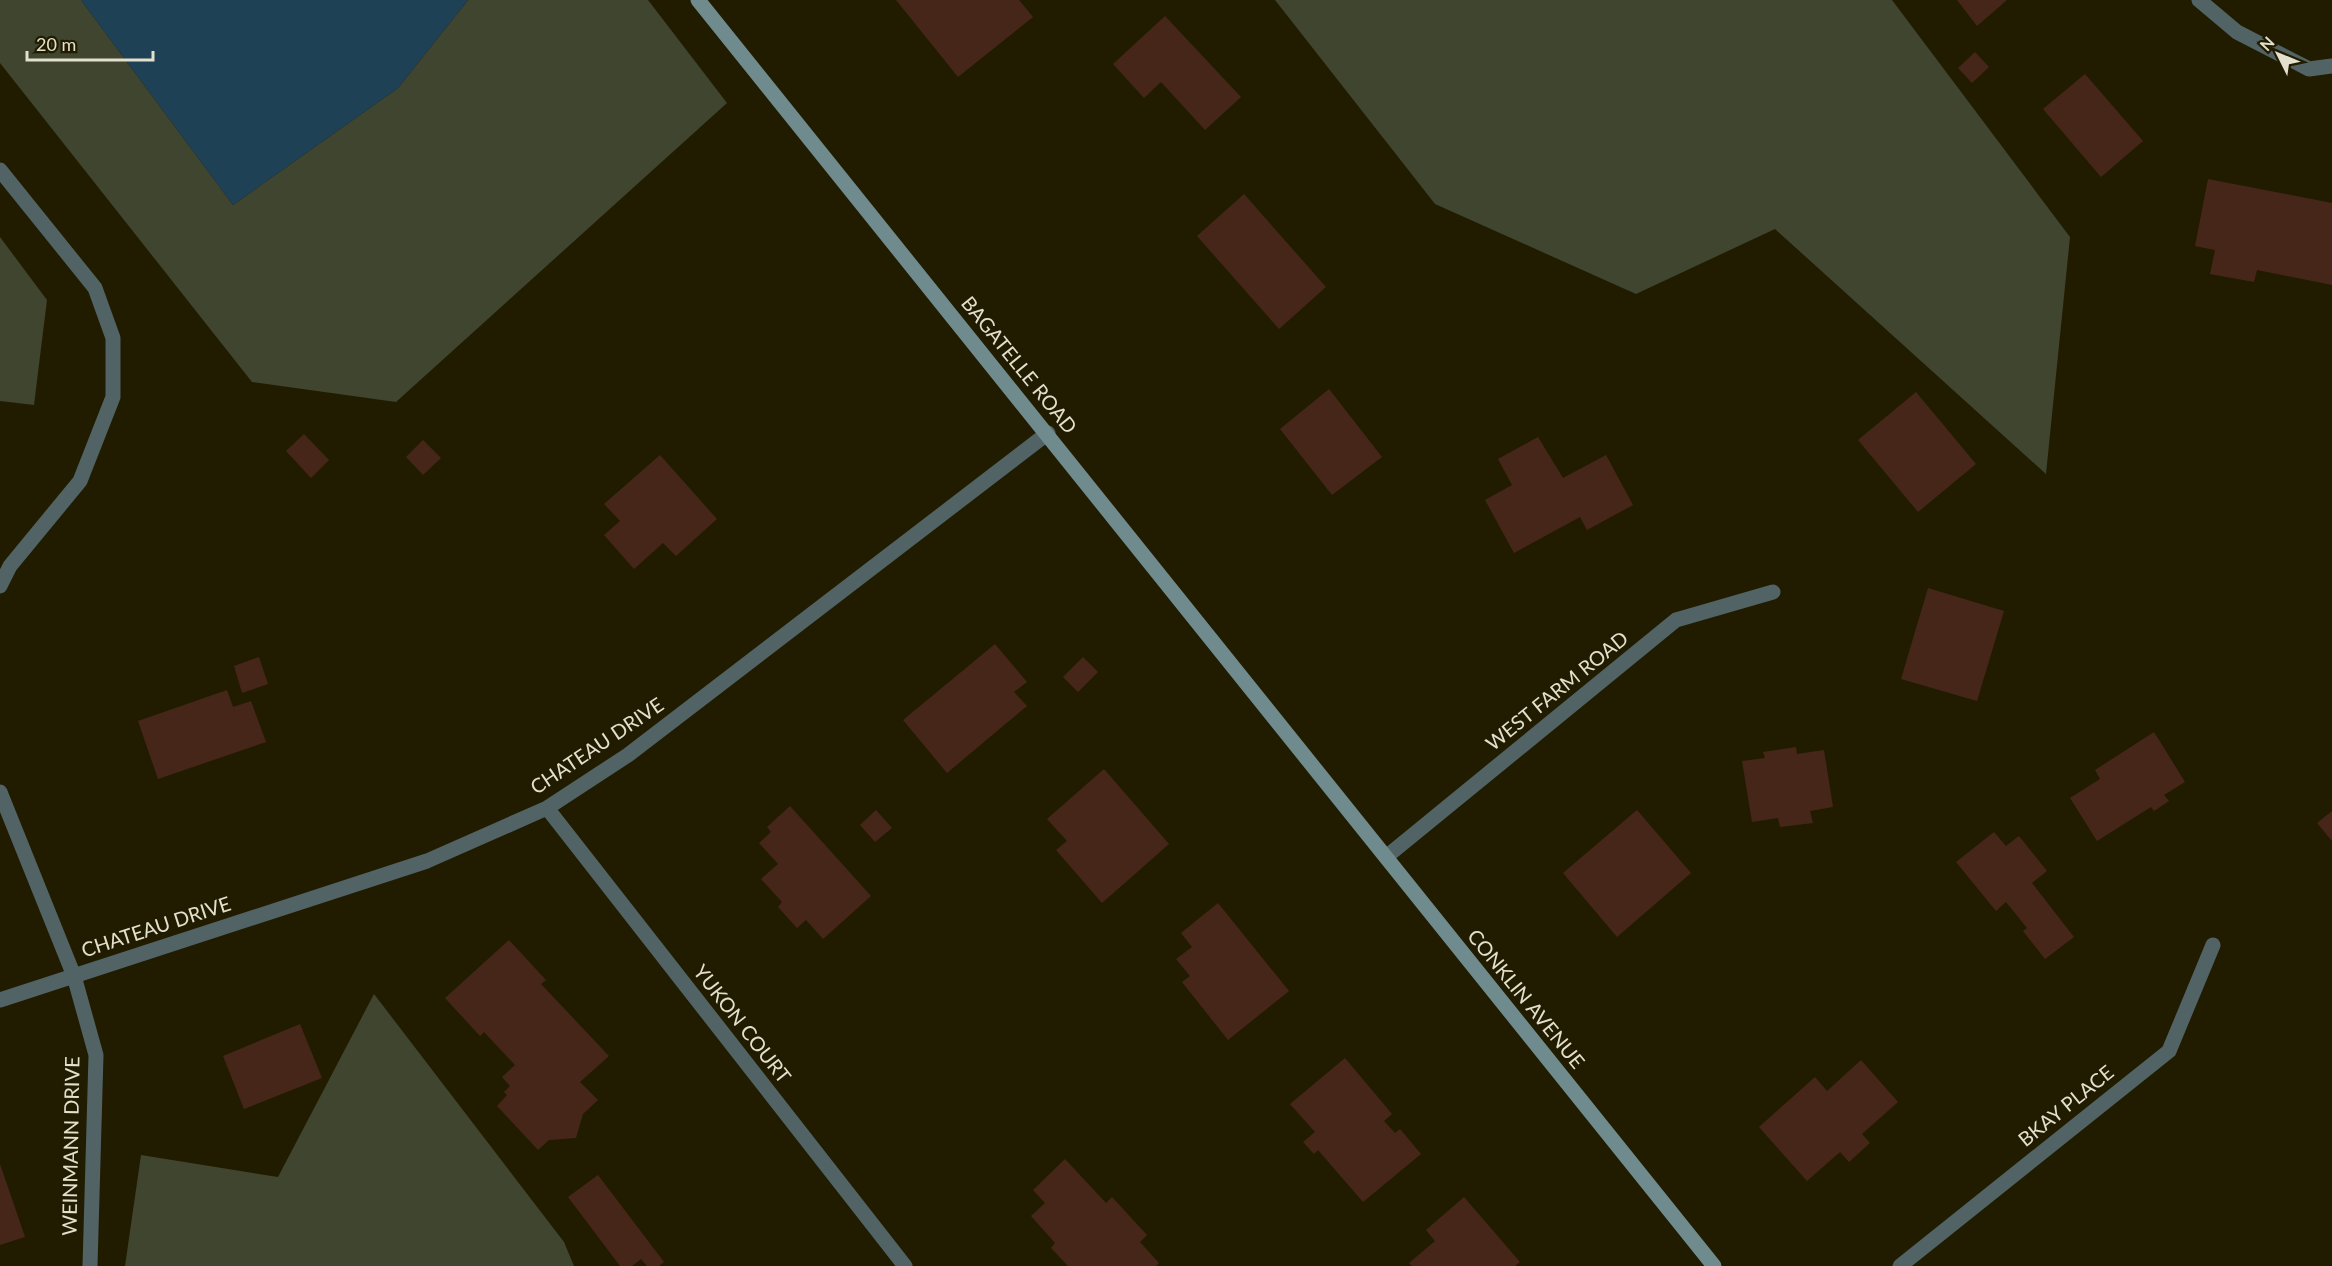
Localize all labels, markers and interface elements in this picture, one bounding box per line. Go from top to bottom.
scale bar [27,24,153,62]
north arrow [2248,24,2308,84]
text: N [2256,32,2278,54]
text: 20 m [36,33,76,55]
street label: BAGATELLE ROAD [957,291,1083,438]
street label: WEST FARM ROAD [1480,625,1632,755]
street label: CHATEAU DRIVE [525,692,668,799]
street label: CHATEAU DRIVE [78,891,233,962]
street label: CONKLIN AVENUE [1463,924,1590,1073]
street label: YUKON COURT [689,959,797,1088]
street label: WEINMANN DRIVE [56,1056,84,1236]
street label: BKAY PLACE [2013,1060,2118,1151]

